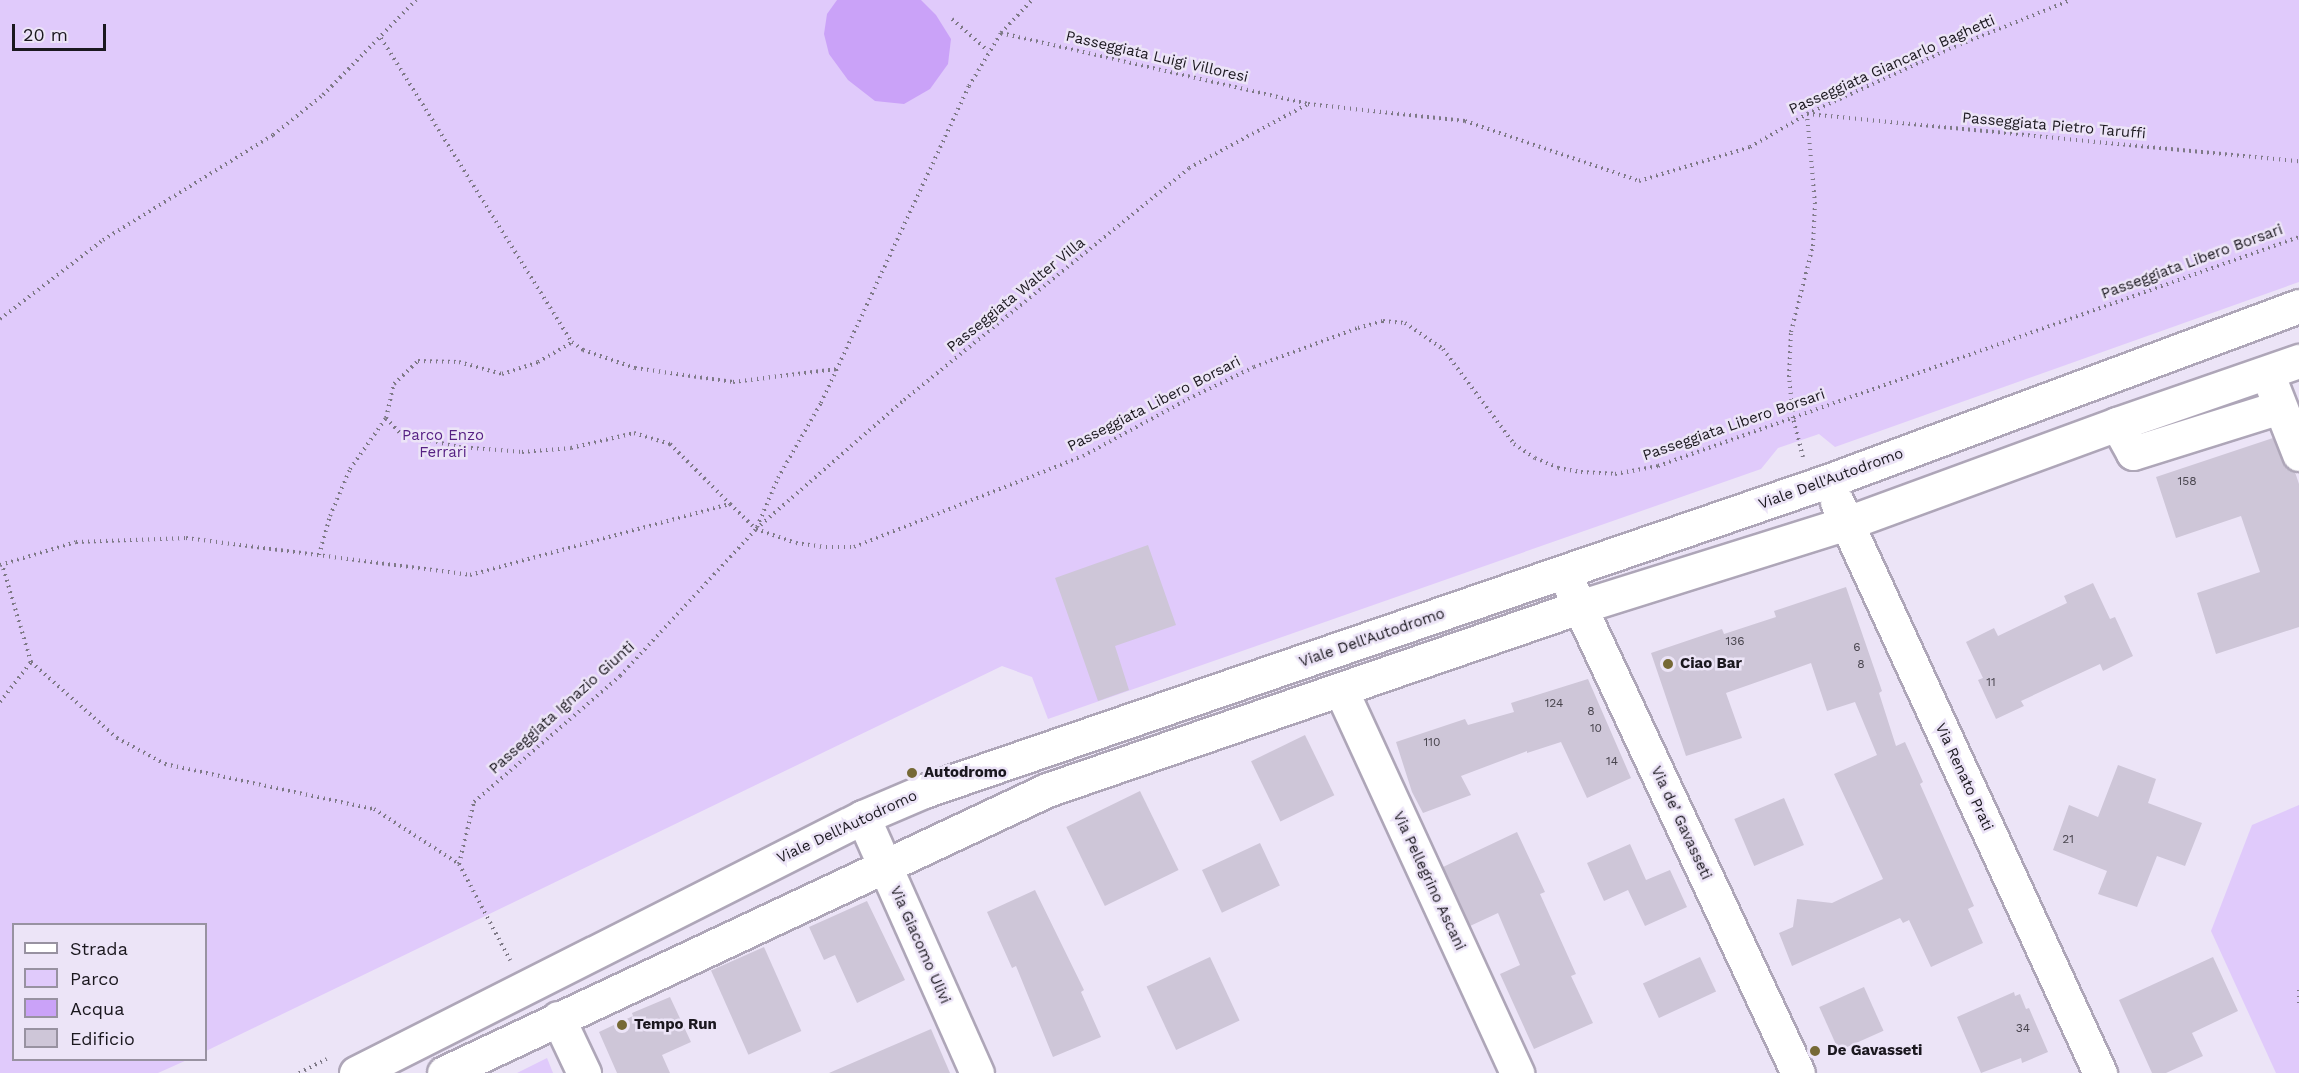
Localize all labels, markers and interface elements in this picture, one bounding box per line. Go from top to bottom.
street label: Passeggiata Giancarlo Baghetti [1786,11,1998,119]
scale bar [15,12,110,50]
text: 20 m [23,24,68,45]
street label: Passeggiata Luigi Villoresi [1064,27,1250,87]
street label: Passeggiata Pietro Taruffi [1961,109,2147,143]
street label: Passeggiata Libero Borsari [2099,221,2285,303]
street label: Passeggiata Walter Villa [943,233,1089,357]
street label: Passeggiata Libero Borsari [1064,352,1244,456]
street label: Passeggiata Libero Borsari [1640,385,1828,465]
park label: Parco Enzo Ferrari [402,426,484,461]
street label: Viale Dell'Autodromo [1756,444,1906,514]
house number: 158 [2177,475,2197,489]
street label: Viale Dell'Autodromo [1297,605,1447,671]
house number: 136 [1726,635,1744,649]
street label: Passeggiata Ignazio Giunti [485,638,639,778]
house number: 6 [1853,641,1861,655]
place label: Ciao Bar [1680,655,1742,673]
marker: Ciao Bar [1661,657,1675,671]
house number: 8 [1857,658,1865,672]
house number: 11 [1986,676,1996,690]
house number: 124 [1545,697,1563,711]
house number: 8 [1587,705,1595,719]
street label: Via Renato Prati [1931,720,1997,834]
house number: 10 [1590,722,1602,736]
house number: 110 [1424,736,1440,750]
house number: 14 [1606,755,1618,769]
street label: Via de’ Gavasseti [1647,763,1715,883]
place label: Autodromo [924,764,1007,782]
marker: Autodromo [905,766,919,780]
street label: Viale Dell'Autodromo [774,787,920,867]
street label: Via Pellegrino Ascani [1389,808,1469,954]
house number: 21 [2062,833,2074,847]
street label: Via Giacomo Ulivi [886,883,954,1007]
legend [12,923,207,1061]
text: Strada [70,938,128,959]
text: Parco [70,968,119,989]
text: Acqua [70,998,124,1019]
place label: Tempo Run [634,1016,717,1034]
marker: Tempo Run [615,1018,629,1032]
house number: 34 [2016,1022,2030,1036]
text: Edificio [70,1028,135,1049]
place label: De Gavasseti [1827,1042,1922,1060]
marker: De Gavasseti [1808,1044,1822,1058]

